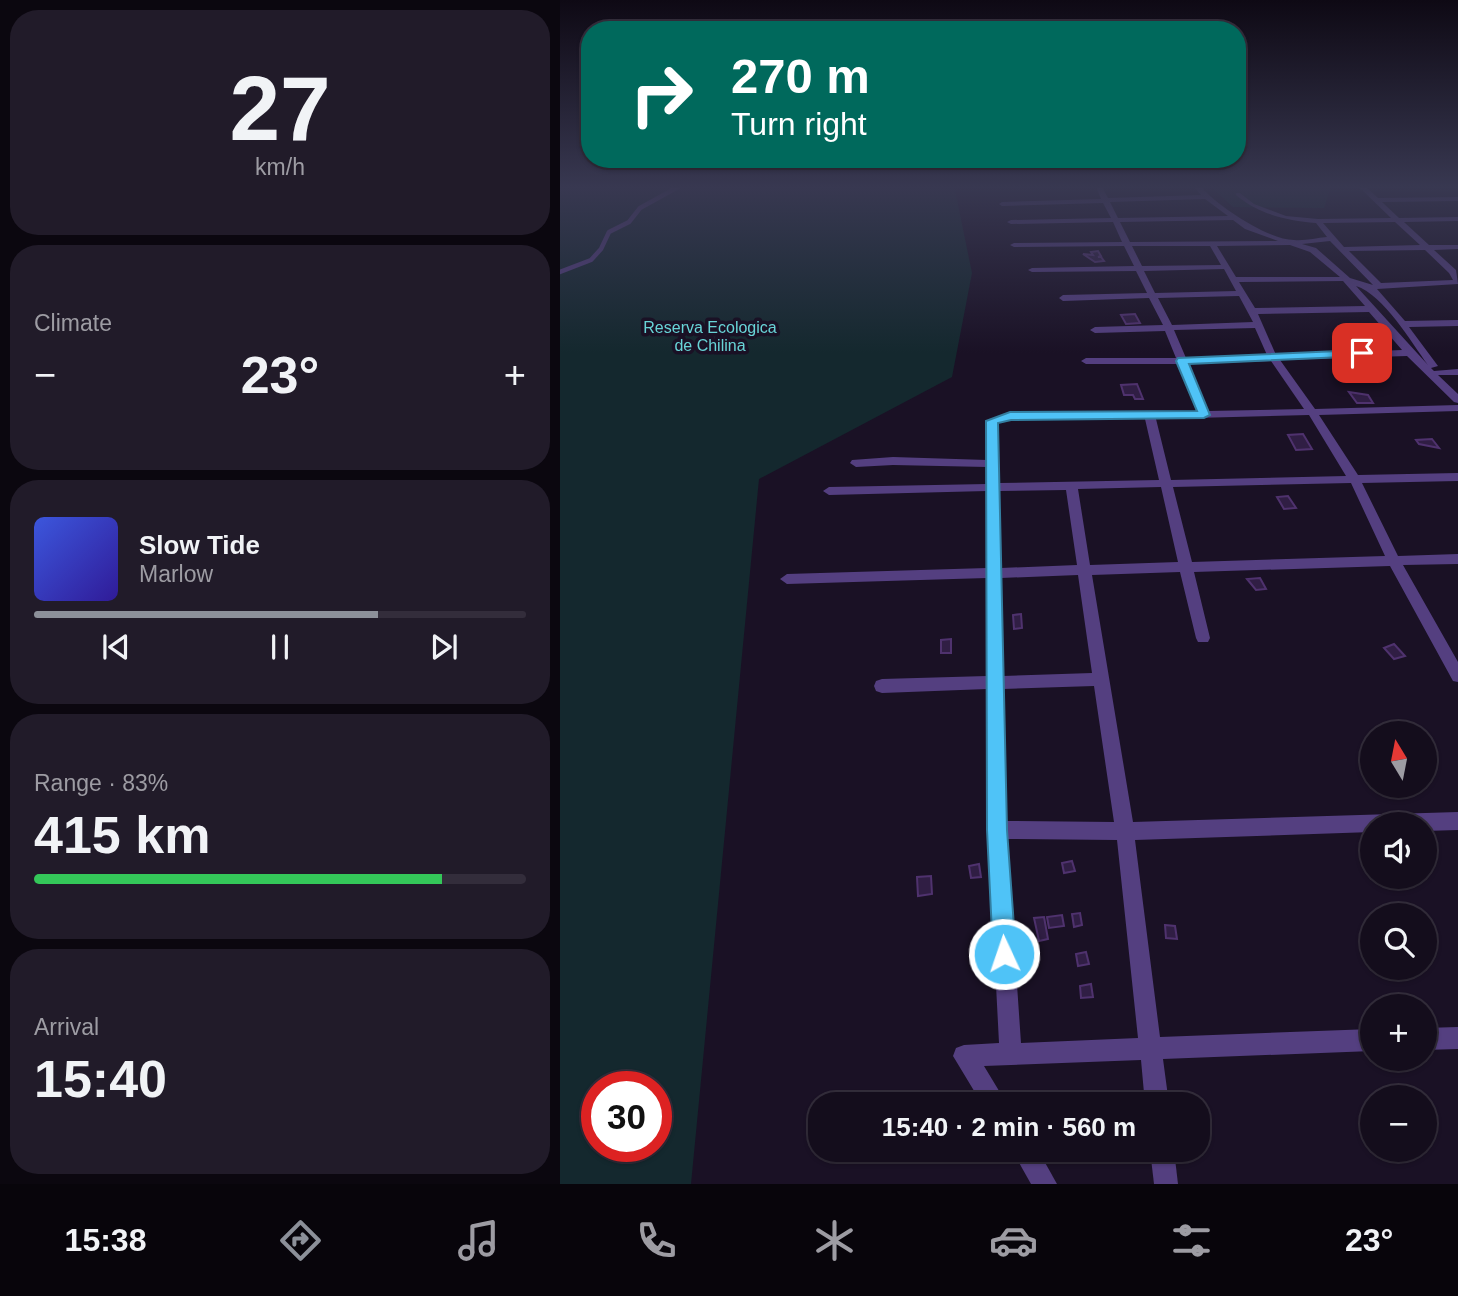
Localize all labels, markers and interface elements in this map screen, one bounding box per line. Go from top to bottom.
icon: right [616,49,707,140]
text: 270 m [731,49,870,103]
text: 27 [229,58,331,159]
text: Turn right [731,106,867,142]
text: km/h [255,154,305,180]
text: Climate [34,310,112,336]
park label: Reserva Ecologica de Chilina [643,319,777,354]
pin [1332,323,1392,383]
icon: arrive [1343,334,1381,372]
text: 23° [241,346,319,404]
text: − [34,354,56,396]
text: + [504,354,526,396]
text: Slow Tide [139,530,260,560]
text: Marlow [139,561,213,587]
icon: previous [97,628,135,666]
icon: pause [261,628,299,666]
icon: next [425,628,463,666]
north arrow [1360,721,1437,798]
map controls [1360,721,1437,1162]
text: Range · 83% [34,770,168,796]
text: 415 km [34,806,210,864]
button: sound [1360,812,1437,889]
button: search [1360,903,1437,980]
position arrow [967,917,1041,991]
button: + [1360,994,1437,1071]
text: Arrival [34,1014,99,1040]
text: 15:40 [34,1050,167,1108]
speed limit sign: 30 [581,1071,672,1162]
button: − [1360,1085,1437,1162]
text: 15:40 · 2 min · 560 m [882,1112,1136,1142]
icon: directions [276,1216,325,1265]
icon: music [454,1216,503,1265]
icon: phone [632,1216,681,1265]
icon: climate [810,1216,859,1265]
icon: car [989,1216,1038,1265]
icon: filters [1167,1216,1216,1265]
text: 15:38 [65,1222,146,1258]
text: 23° [1345,1222,1393,1258]

